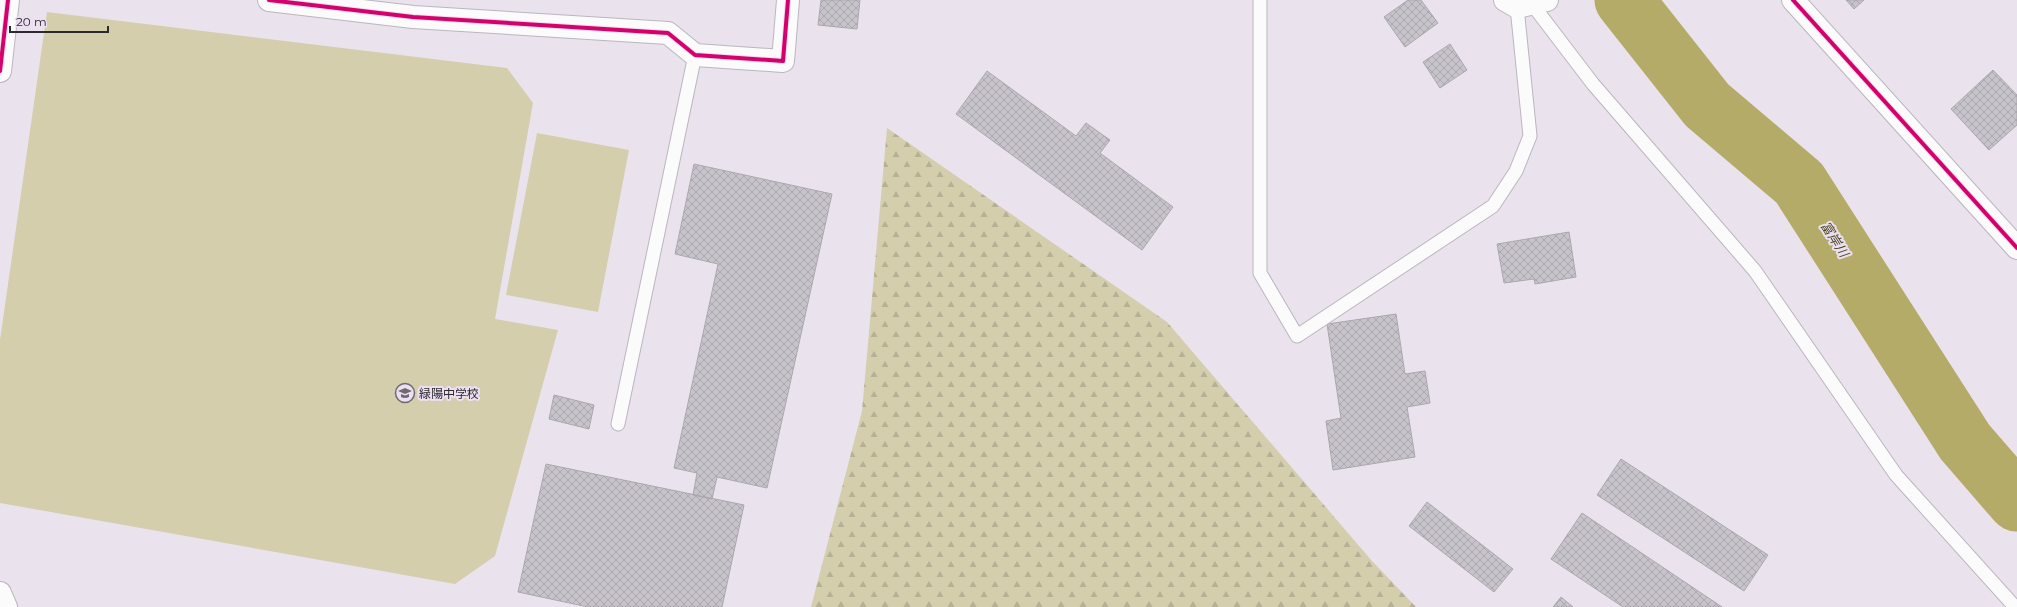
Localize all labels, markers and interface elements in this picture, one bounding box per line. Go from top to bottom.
scale bar [10,8,108,34]
text: 20 m [16,14,47,29]
water label: 富岸川 [1818,218,1853,261]
school or university icon: 緑陽中学校 [394,382,416,404]
place label: 緑陽中学校 [419,386,479,401]

